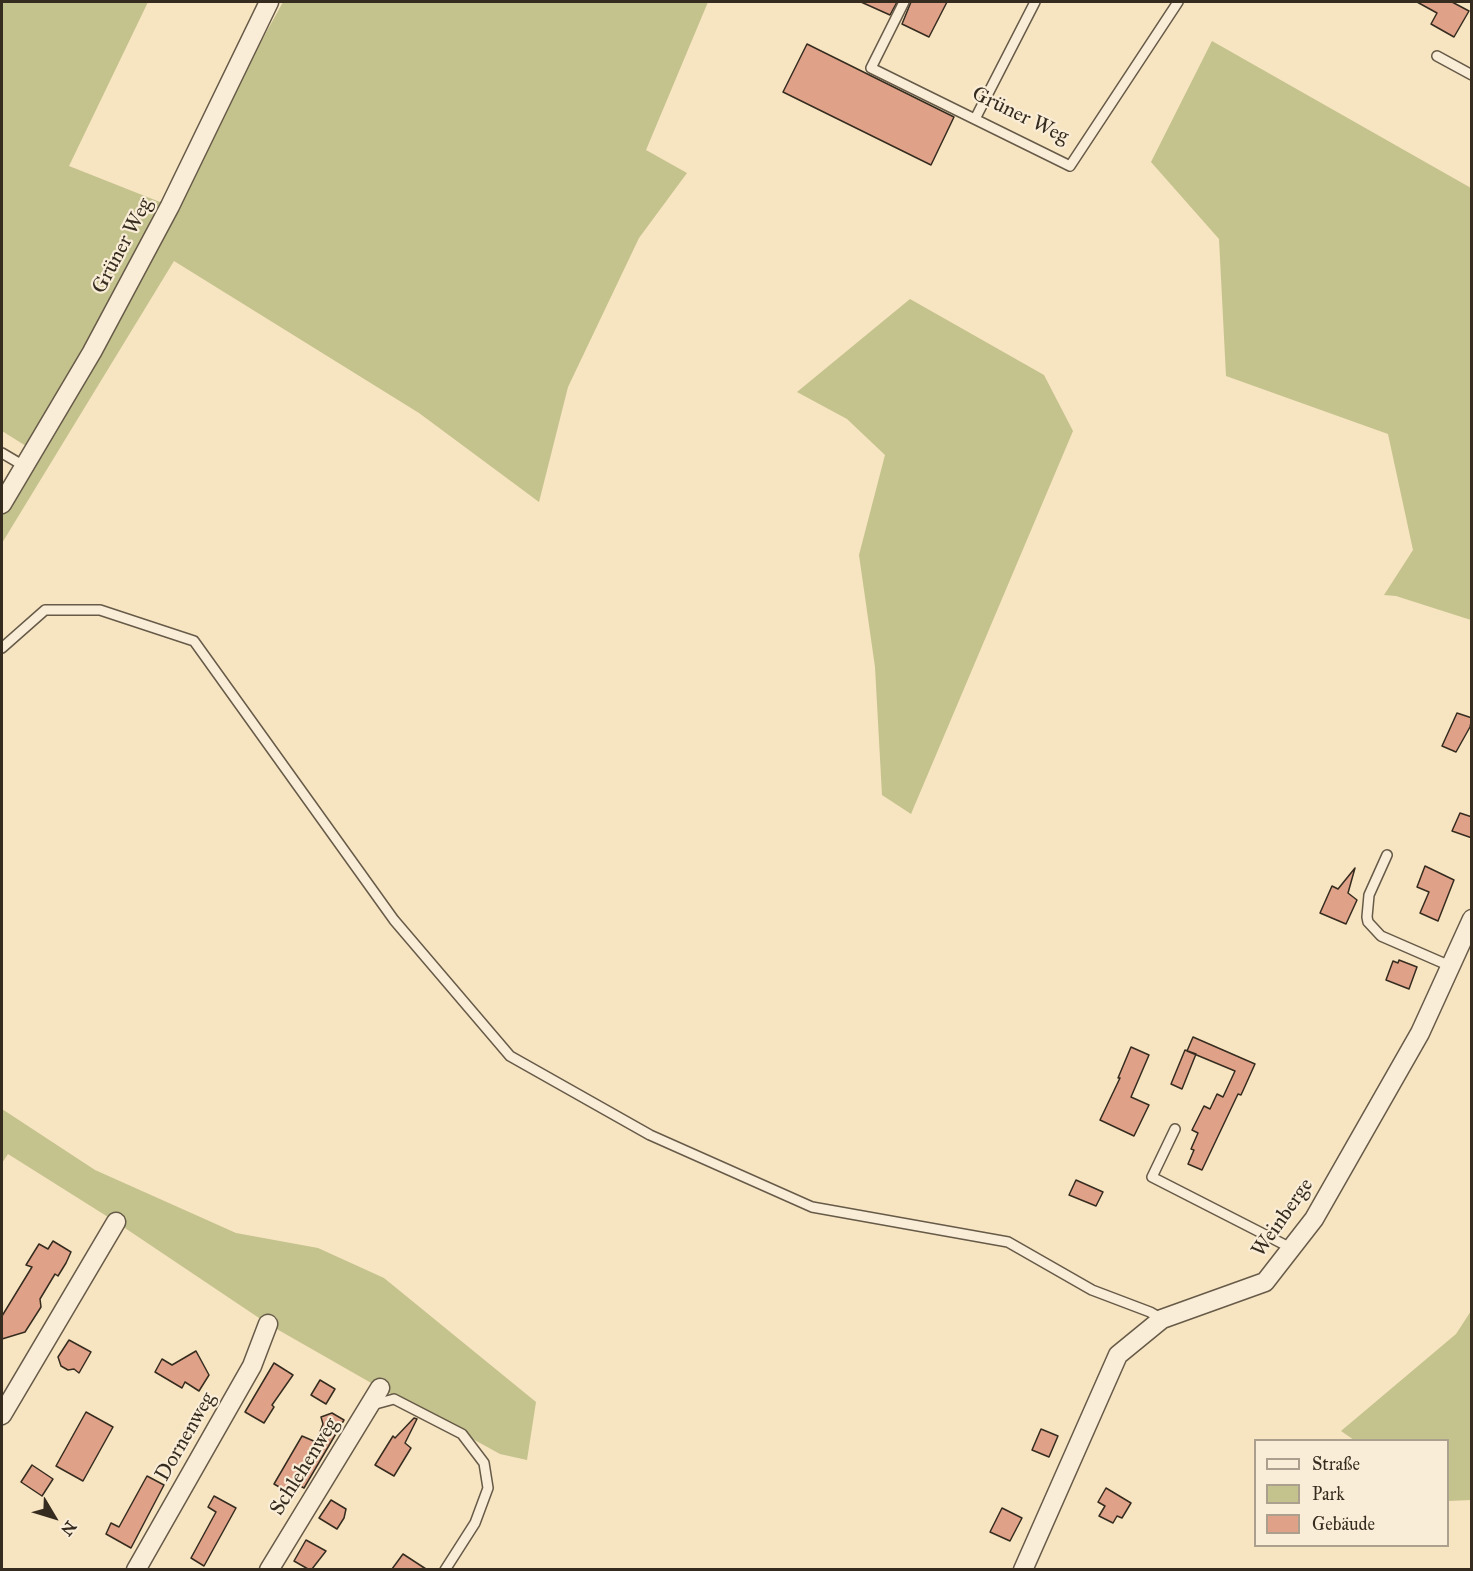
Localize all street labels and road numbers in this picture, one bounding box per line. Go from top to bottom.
street label: Grüner Weg [967,82,1073,150]
street label: Grüner Weg [87,194,159,298]
street label: Weinberge [1247,1174,1319,1262]
street label: Dornenweg [150,1388,222,1486]
street label: Schlehenweg [265,1413,345,1521]

